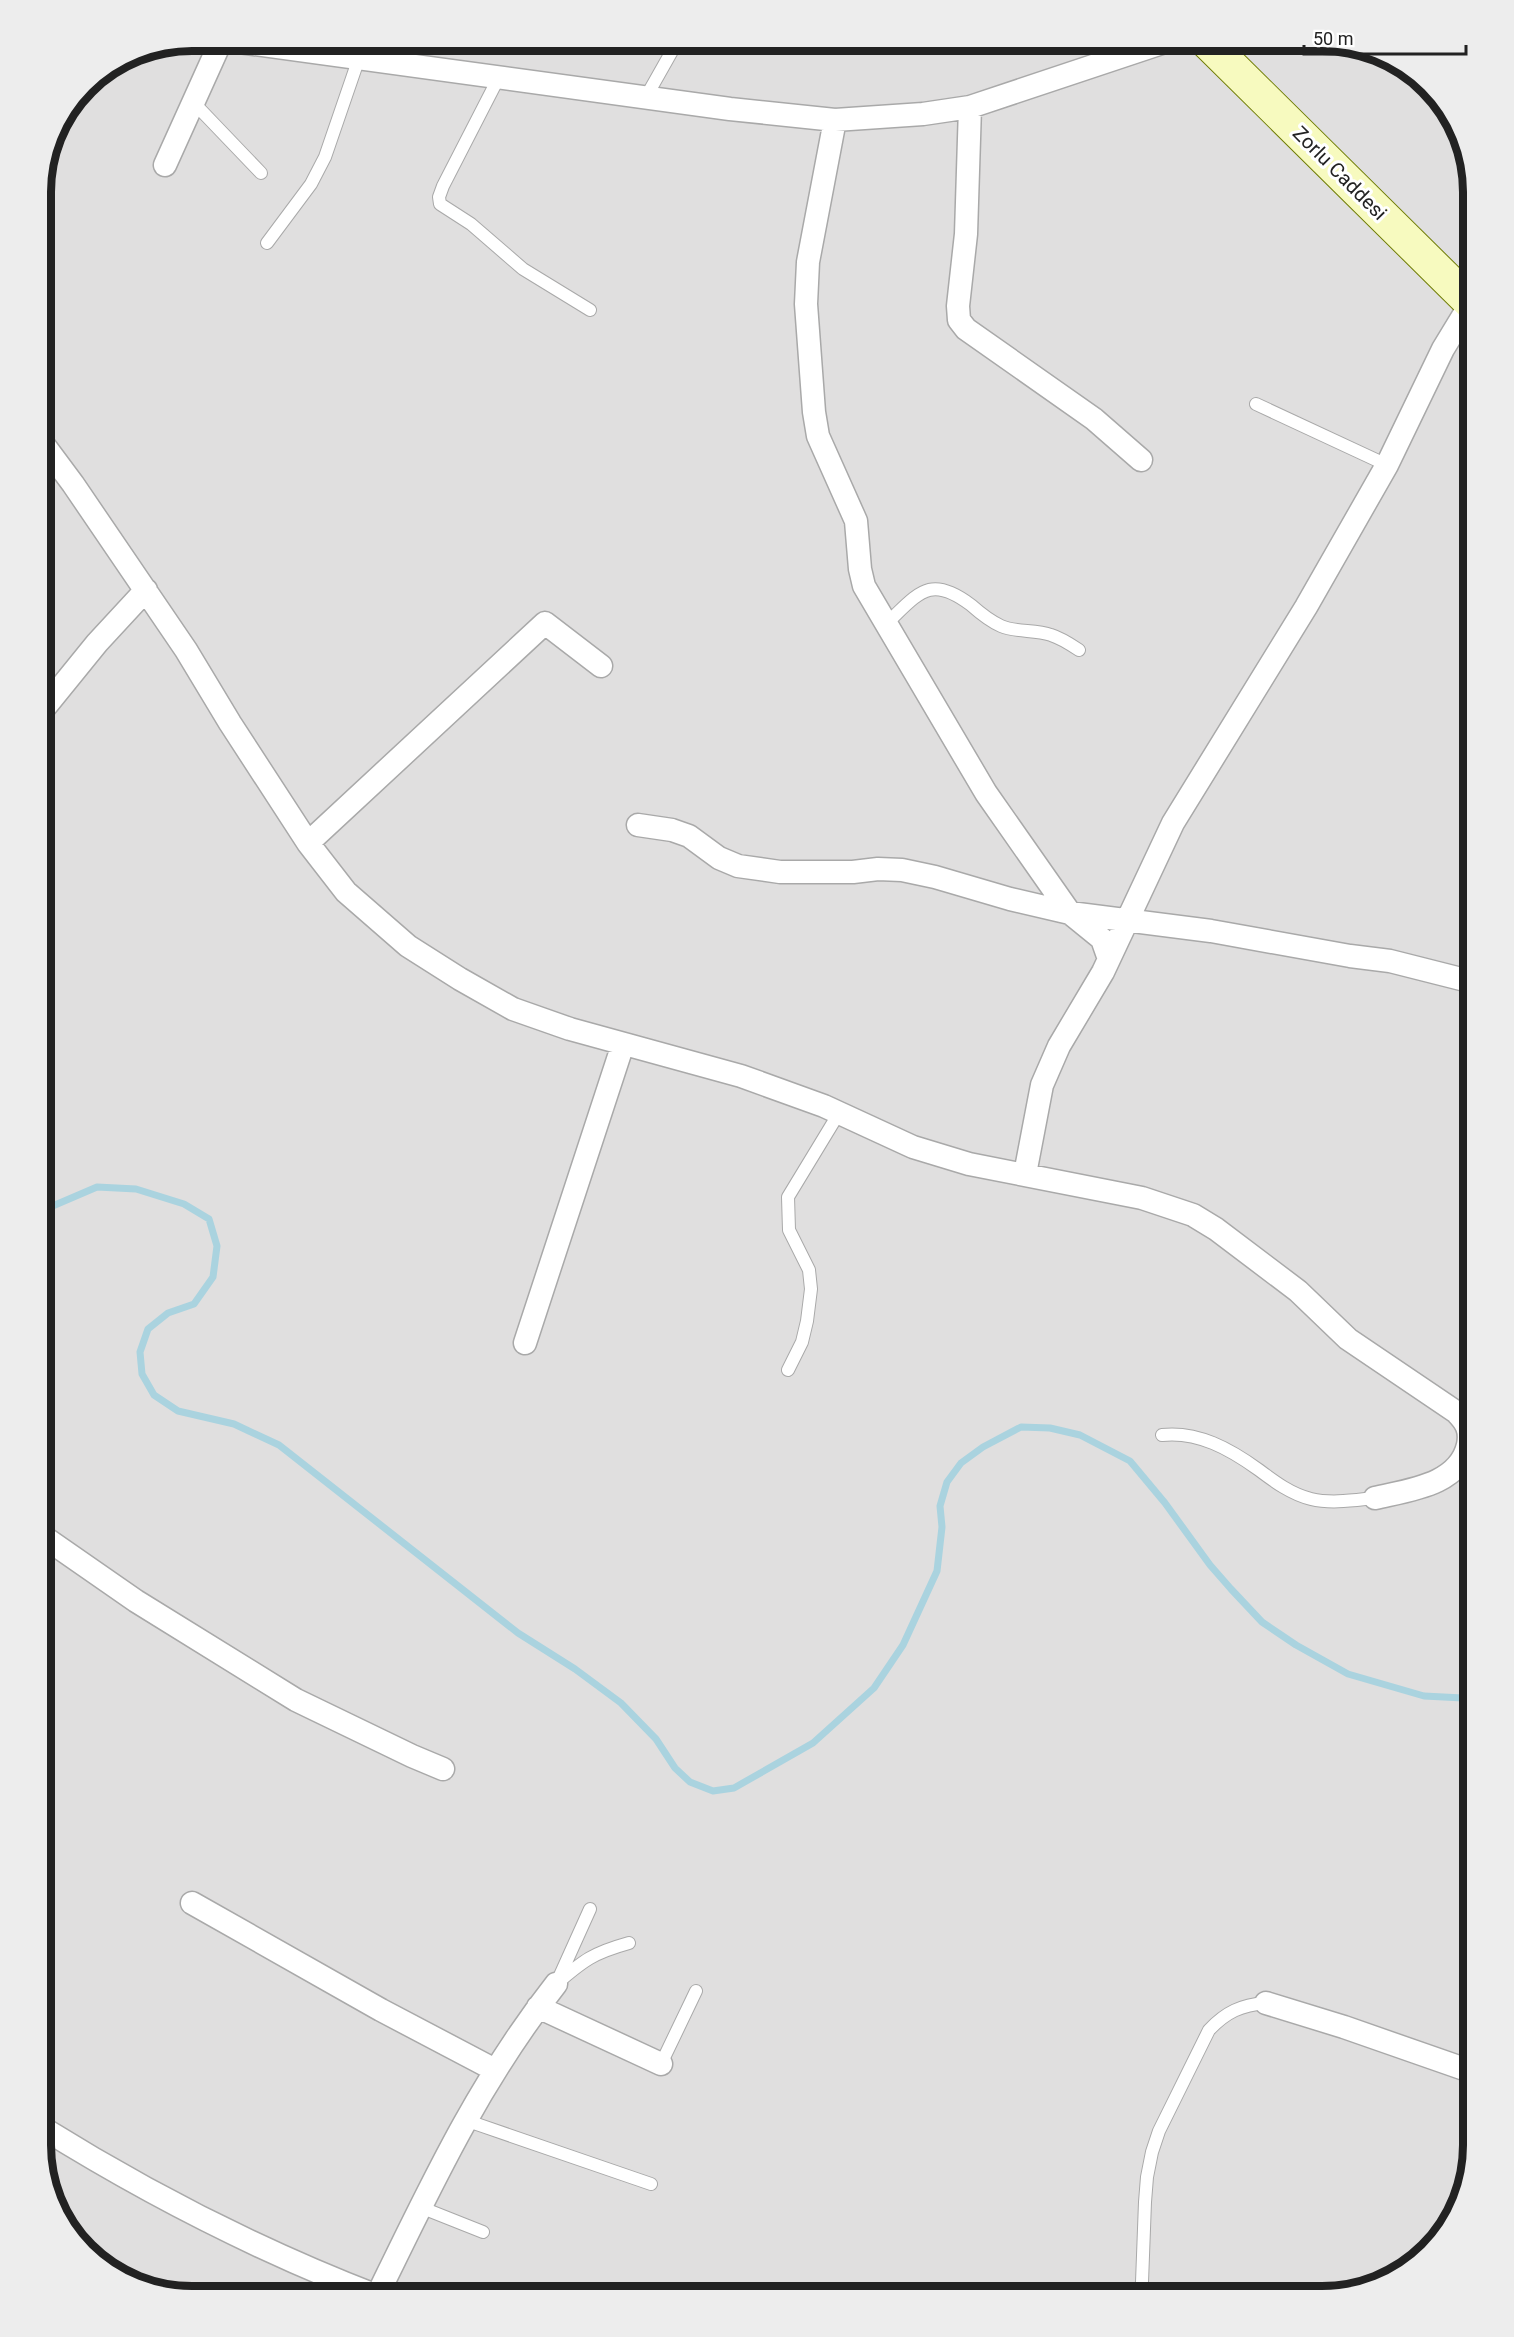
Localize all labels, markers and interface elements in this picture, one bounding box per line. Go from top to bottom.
scale bar [1304,18,1466,56]
text: 50 m [1313,28,1353,49]
street label: Zorlu Caddesi [1288,121,1392,225]

